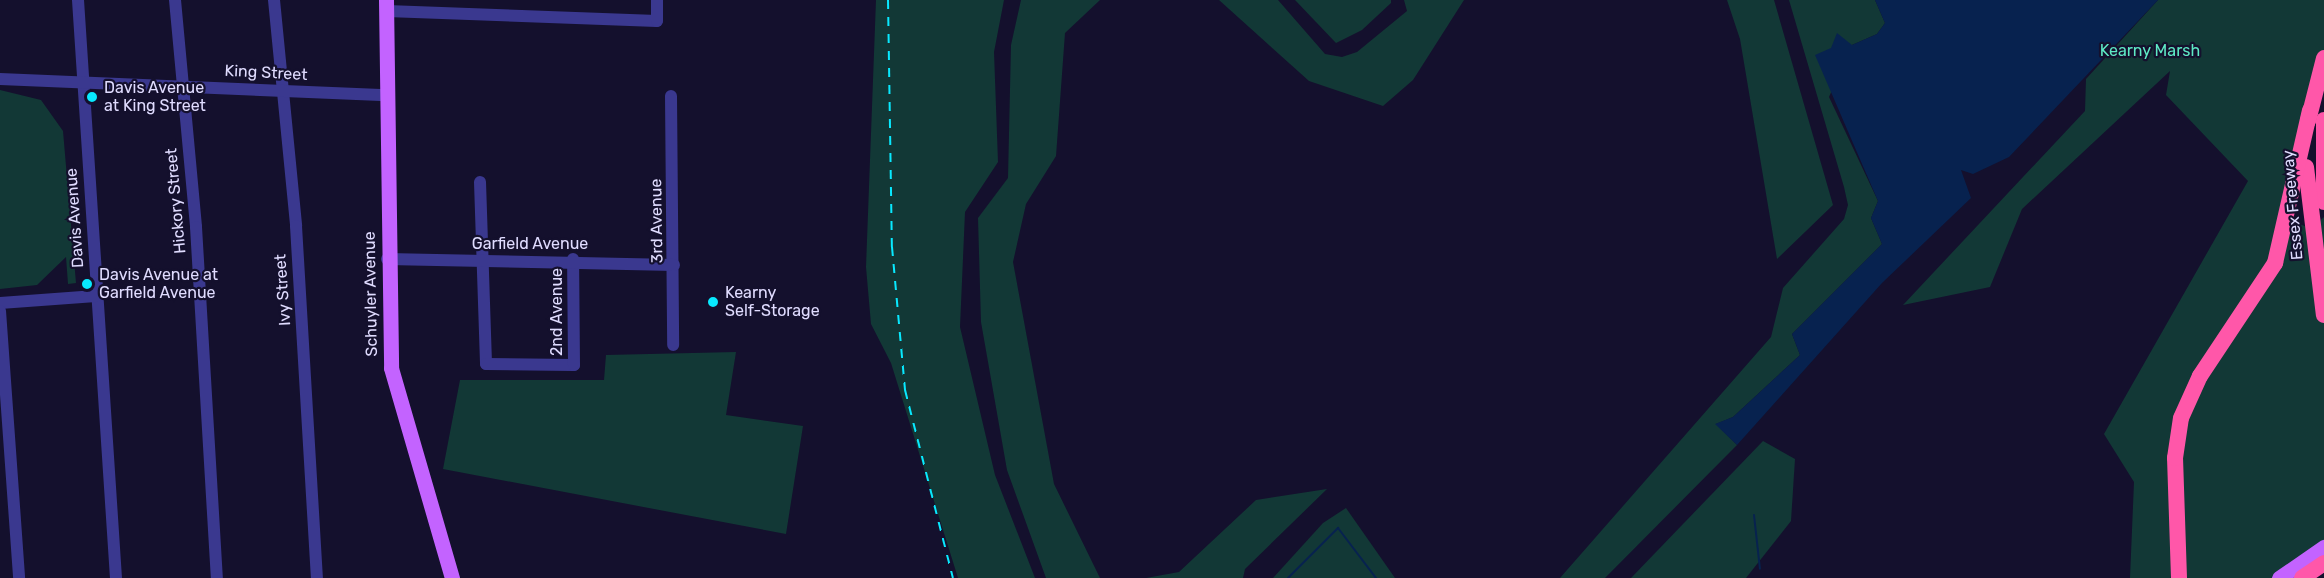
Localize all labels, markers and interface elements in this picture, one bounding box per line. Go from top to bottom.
park label: Kearny Marsh [2100,41,2200,61]
street label: King Street [224,61,308,85]
place label: Davis Avenue at King Street [104,78,206,116]
marker: Davis Avenue at King Street [85,90,99,104]
street label: Hickory Street [162,147,190,255]
street label: Essex Freeway [2279,149,2307,261]
street label: Davis Avenue [62,167,88,269]
street label: 3rd Avenue [647,178,667,264]
street label: Schuyler Avenue [360,231,382,357]
street label: Garfield Avenue [472,234,588,254]
street label: Ivy Street [271,253,295,327]
place label: Davis Avenue at Garfield Avenue [99,265,218,303]
street label: 2nd Avenue [547,268,567,356]
marker: Davis Avenue at Garfield Avenue [80,277,94,291]
place label: Kearny Self-Storage [725,283,820,321]
marker: Kearny Self-Storage [706,295,720,309]

